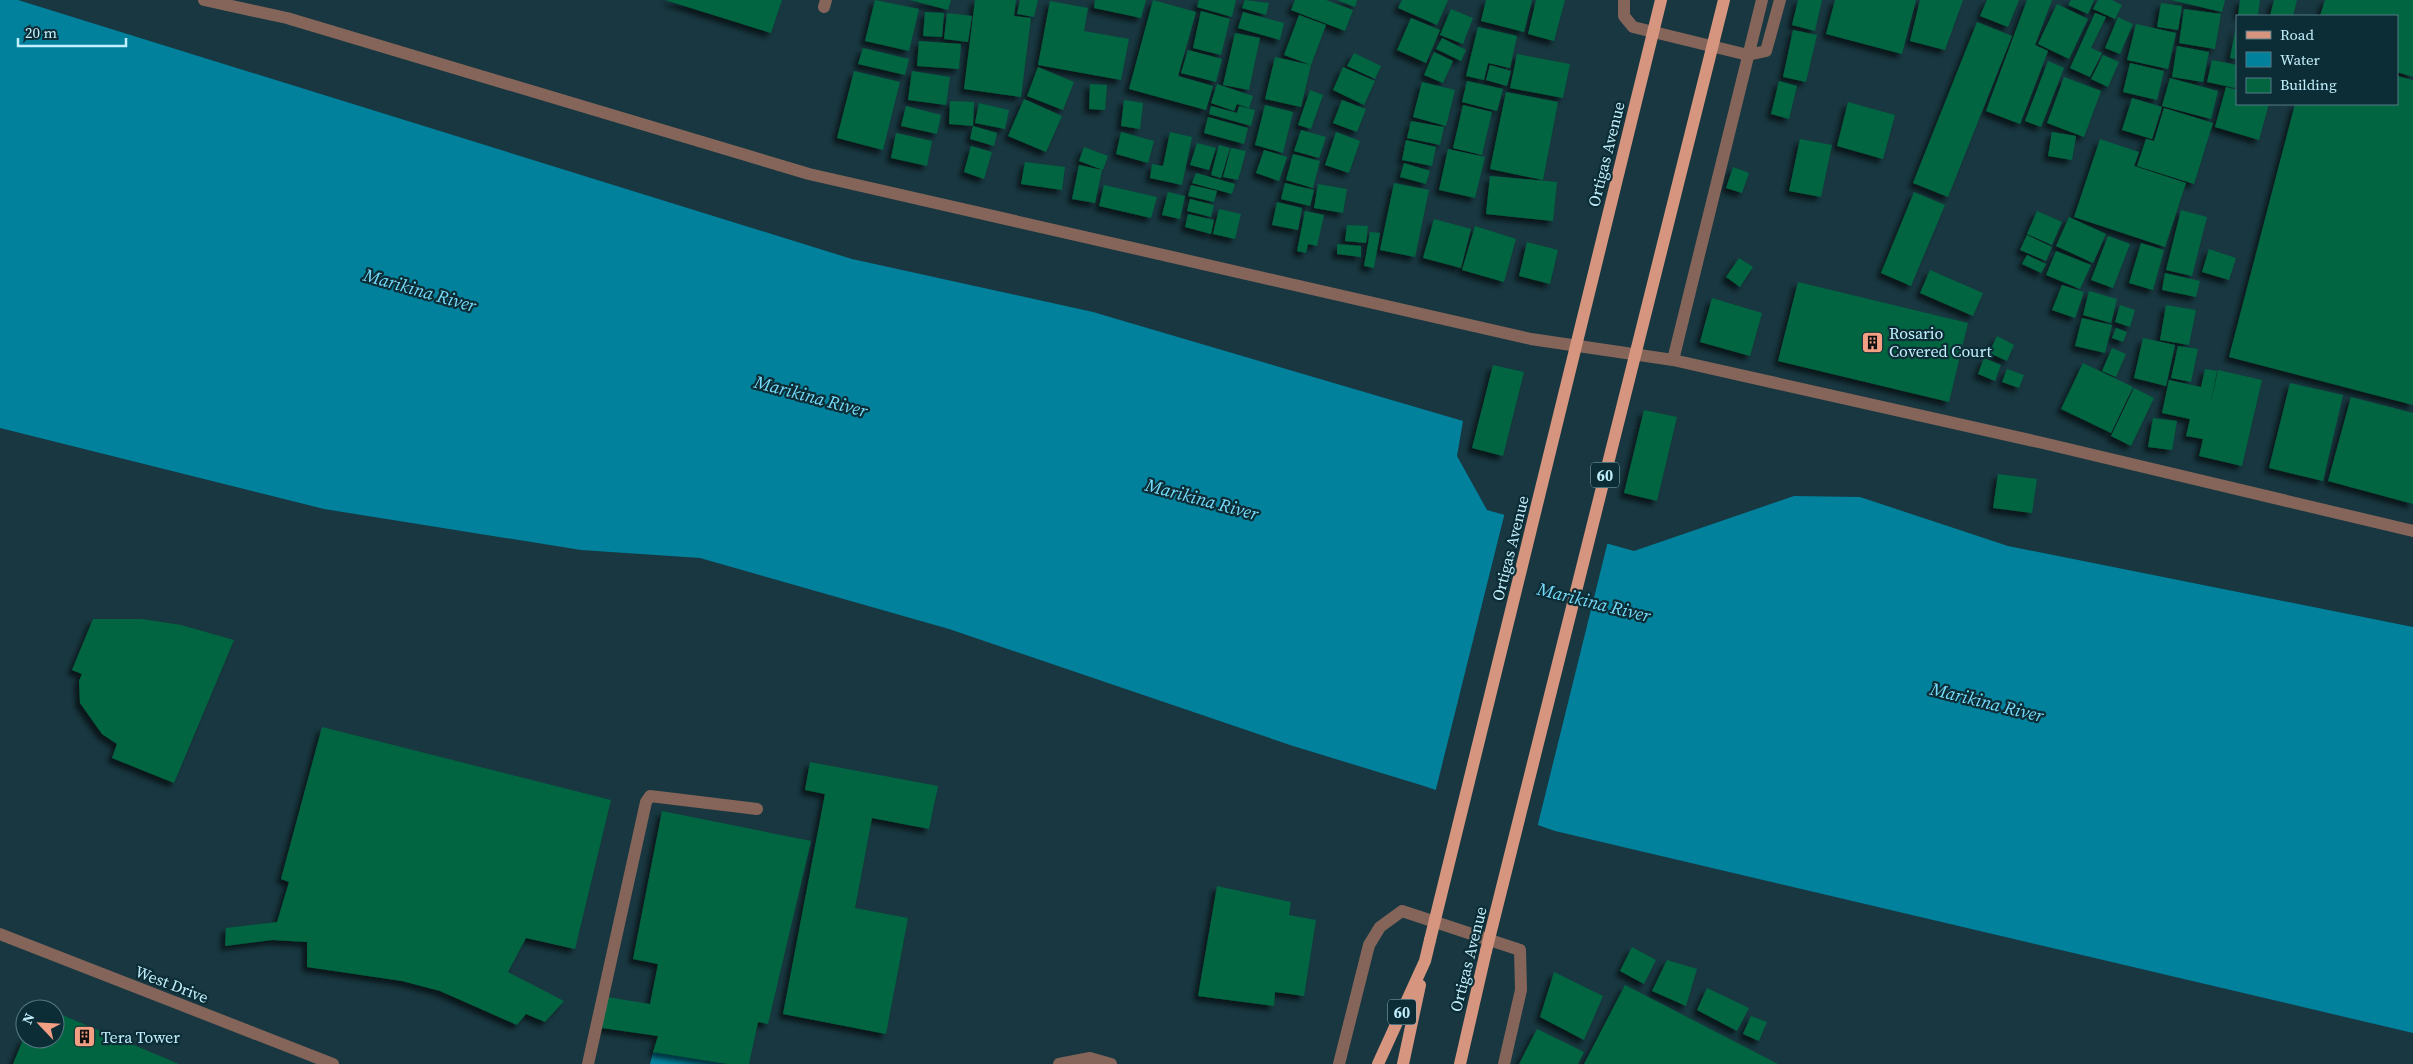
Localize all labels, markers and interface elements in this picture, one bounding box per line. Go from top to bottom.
scale bar [18,15,125,47]
legend [2236,15,2398,105]
text: 20 m [25,22,57,43]
text: Road [2280,24,2314,45]
text: Water [2280,49,2321,70]
text: Building [2280,74,2337,95]
street label: Ortigas Avenue [1582,99,1630,209]
water label: Marikina River [360,262,480,318]
place label: Rosario Covered Court [1889,322,1992,362]
building icon: Rosario Covered Court [1861,330,1885,354]
water label: Marikina River [751,369,871,423]
road number: 60 [1591,462,1619,488]
water label: Marikina River [1142,472,1262,526]
street label: Ortigas Avenue [1486,493,1534,603]
water label: Marikina River [1534,576,1654,628]
water label: Marikina River [1927,676,2047,728]
street label: Ortigas Avenue [1444,904,1492,1014]
street label: West Drive [132,960,212,1008]
north arrow [15,999,65,1049]
road number: 60 [1388,1000,1416,1024]
text: N [17,1010,39,1027]
building icon: Tera Tower [73,1025,97,1049]
place label: Tera Tower [101,1026,180,1048]

